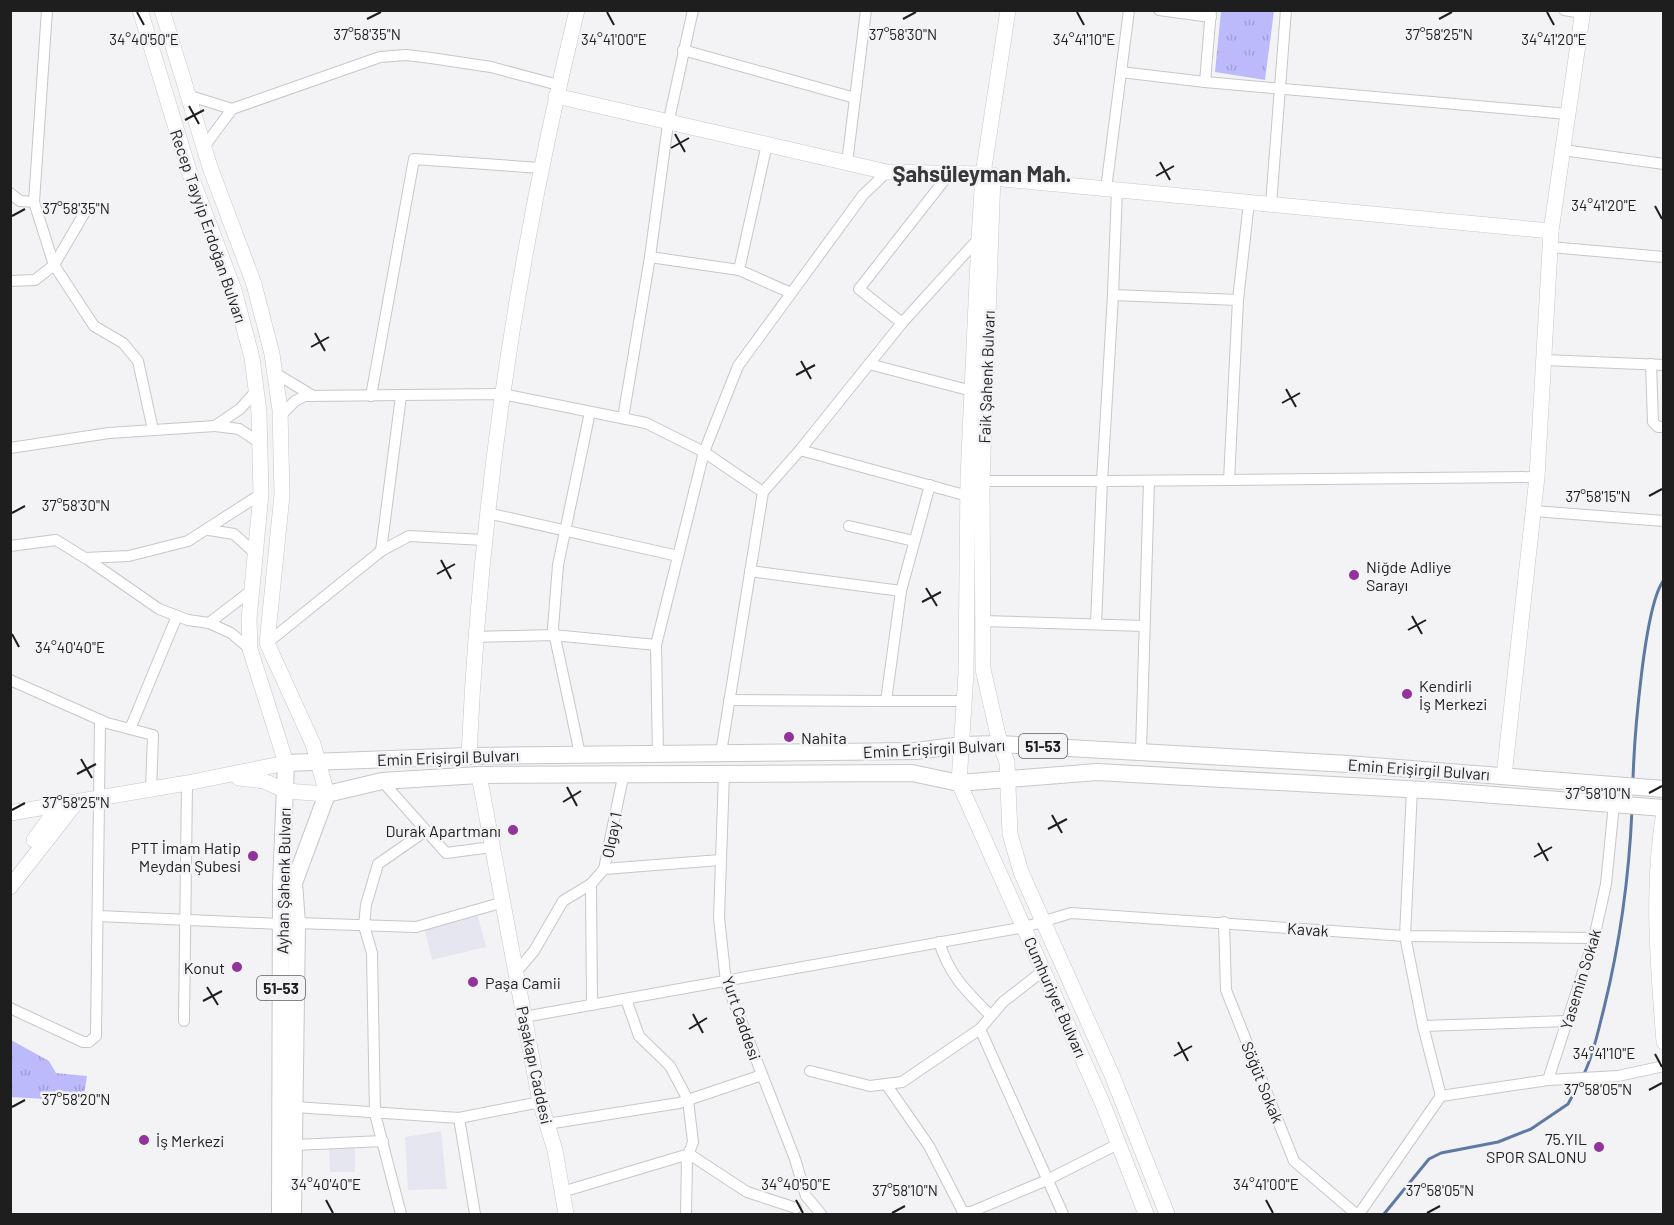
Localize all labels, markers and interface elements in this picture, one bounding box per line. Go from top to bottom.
text: 37°58'35"N [333,25,401,43]
text: 37°58'30"N [869,25,937,43]
text: 37°58'25"N [1405,25,1473,43]
text: 34°40'50"E [109,30,179,48]
text: 34°41'00"E [581,30,647,48]
text: 34°41'10"E [1053,30,1115,48]
text: 34°41'20"E [1521,30,1587,48]
street label: Recep Tayyip Erdoğan Bulvarı [167,127,251,325]
district label: Şahsüleyman Mah. [892,160,1072,186]
text: 34°41'20"E [1571,196,1637,214]
text: 37°58'35"N [42,199,110,217]
street label: Faik Şahenk Bulvarı [974,310,998,444]
text: 37°58'15"N [1565,487,1631,505]
text: 37°58'30"N [42,496,110,514]
place label: Niğde Adliye Sarayı [1366,557,1452,594]
marker: Niğde Adliye Sarayı [1347,568,1361,582]
text: 34°40'40"E [35,638,105,656]
place label: Kendirli İş Merkezi [1419,676,1487,713]
marker: Kendirli İş Merkezi [1400,687,1414,701]
place label: Nahita [801,728,847,747]
marker: Nahita [782,730,796,744]
road number: 51-53 [1019,734,1067,758]
street label: Emin Erişirgil Bulvarı [862,735,1006,761]
street label: Emin Erişirgil Bulvarı [377,745,519,769]
street label: Emin Erişirgil Bulvarı [1347,755,1491,783]
text: 37°58'10"N [1565,784,1631,802]
text: 37°58'25"N [42,793,110,811]
street label: Ayhan Şahenk Bulvarı [272,808,294,954]
street label: Olgay 1 [597,810,625,860]
place label: Durak Apartmanı [386,821,501,840]
marker: Durak Apartmanı [506,823,520,837]
place label: PTT İmam Hatip Meydan Şubesi [131,838,241,875]
marker: PTT İmam Hatip Meydan Şubesi [246,849,260,863]
street label: Kavak [1287,918,1329,940]
street label: Yasemin Sokak [1556,926,1604,1032]
street label: Cumhuriyet Bulvarı [1021,934,1091,1060]
place label: Konut [184,958,225,977]
marker: Konut [230,960,244,974]
place label: Paşa Camii [485,973,561,992]
street label: Yurt Caddesi [719,973,765,1063]
marker: Paşa Camii [466,975,480,989]
road number: 51-53 [257,976,305,1000]
street label: Paşakapı Caddesi [513,1004,557,1126]
street label: Söğüt Sokak [1238,1038,1288,1126]
text: 34°41'10"E [1573,1044,1635,1062]
text: 37°58'05"N [1564,1080,1632,1098]
text: 37°58'20"N [42,1090,110,1108]
place label: 75.YIL SPOR SALONU [1486,1129,1587,1166]
place label: İş Merkezi [156,1131,224,1150]
marker: İş Merkezi [137,1133,151,1147]
marker: 75.YIL SPOR SALONU [1592,1140,1606,1154]
text: 34°40'40"E [291,1175,361,1193]
text: 34°40'50"E [761,1175,831,1193]
text: 34°41'00"E [1233,1175,1299,1193]
text: 37°58'10"N [872,1181,938,1199]
text: 37°58'05"N [1406,1181,1474,1199]

